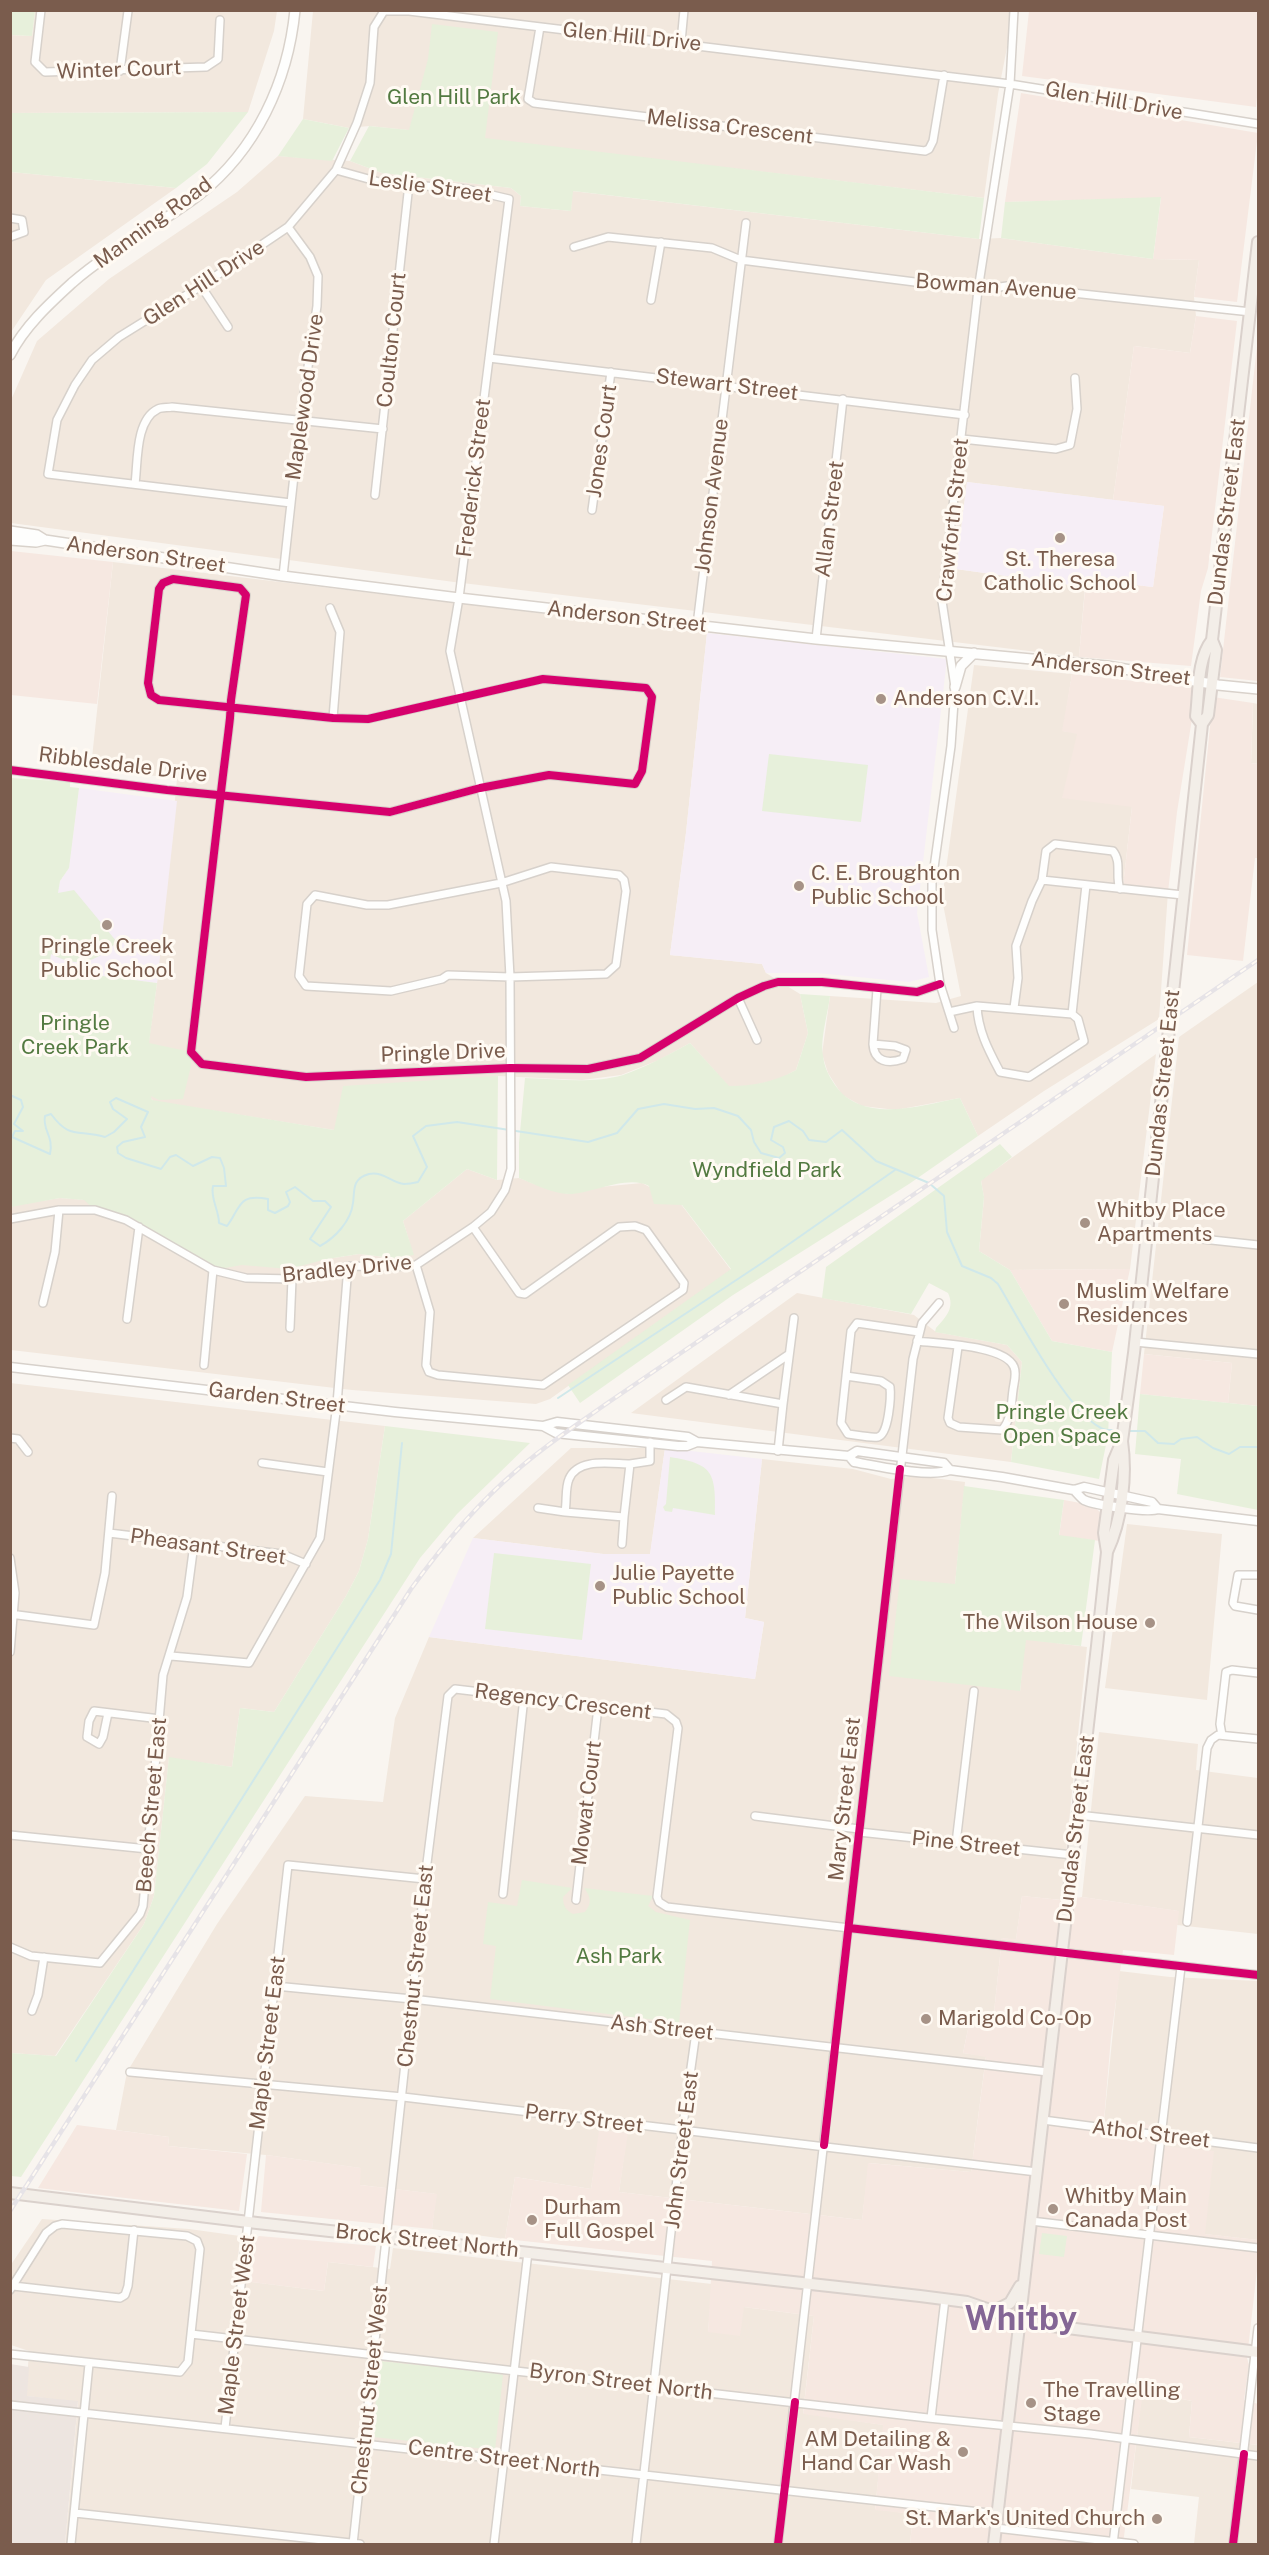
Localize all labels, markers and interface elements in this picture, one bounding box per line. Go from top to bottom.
street label: Glen Hill Drive [561,17,703,57]
street label: Winter Court [56,55,182,85]
street label: Glen Hill Drive [1043,76,1185,126]
park label: Glen Hill Park [387,85,521,111]
street label: Melissa Crescent [645,104,815,150]
street label: Leslie Street [367,166,493,208]
street label: Manning Road [89,172,217,274]
street label: Glen Hill Drive [139,234,269,332]
street label: Bowman Avenue [915,269,1077,305]
street label: Coulton Court [372,271,412,409]
street label: Maplewood Drive [281,312,329,482]
street label: Stewart Street [654,364,800,406]
street label: Jones Court [582,383,622,499]
street label: Frederick Street [452,397,496,559]
street label: Johnson Avenue [690,417,734,575]
street label: Dundas Street East [1203,417,1251,607]
street label: Crawforth Street [932,437,974,603]
street label: Allan Street [810,459,850,579]
street label: Anderson Street [65,531,227,579]
marker: St. Theresa Catholic School [1053,531,1067,545]
place label: St. Theresa Catholic School [983,547,1137,597]
street label: Anderson Street [546,596,708,638]
street label: Anderson Street [1030,647,1192,691]
place label: Anderson C.V.I. [893,686,1039,712]
marker: Anderson C.V.I. [874,692,888,706]
street label: Ribblesdale Drive [37,742,209,788]
place label: C. E. Broughton Public School [811,861,960,911]
marker: C. E. Broughton Public School [792,879,806,893]
marker: Pringle Creek Public School [100,918,114,932]
place label: Pringle Creek Public School [40,934,174,984]
street label: Dundas Street East [1141,988,1185,1178]
park label: Pringle Creek Park [21,1011,129,1061]
street label: Pringle Drive [380,1038,506,1068]
park label: Wyndfield Park [692,1158,842,1184]
place label: Whitby Place Apartments [1097,1198,1226,1248]
marker: Whitby Place Apartments [1078,1216,1092,1230]
street label: Bradley Drive [281,1250,413,1288]
place label: Muslim Welfare Residences [1076,1279,1229,1329]
marker: Muslim Welfare Residences [1057,1297,1071,1311]
street label: Garden Street [207,1377,347,1419]
park label: Pringle Creek Open Space [995,1400,1129,1450]
street label: Pheasant Street [128,1524,288,1570]
place label: Julie Payette Public School [612,1561,746,1611]
marker: Julie Payette Public School [593,1579,607,1593]
place label: The Wilson House [963,1610,1138,1636]
marker: The Wilson House [1143,1616,1157,1630]
street label: Regency Crescent [473,1679,653,1725]
street label: Beech Street East [132,1716,172,1894]
street label: Mary Street East [824,1716,866,1882]
street label: Dundas Street East [1052,1734,1100,1924]
street label: Mowat Court [567,1739,607,1867]
street label: Pine Street [910,1826,1022,1862]
street label: Chestnut Street East [393,1863,439,2069]
park label: Ash Park [575,1944,663,1970]
street label: Maple Street East [245,1955,291,2131]
place label: Marigold Co-Op [938,2006,1092,2032]
street label: Ash Street [609,2010,715,2046]
marker: Marigold Co-Op [919,2012,933,2026]
street label: John Street East [660,2070,704,2230]
street label: Perry Street [523,2099,645,2139]
street label: Athol Street [1091,2114,1211,2154]
place label: Whitby Main Canada Post [1065,2184,1187,2234]
place label: Durham Full Gospel [544,2195,655,2245]
marker: Whitby Main Canada Post [1046,2202,1060,2216]
marker: Durham Full Gospel [525,2213,539,2227]
street label: Brock Street North [334,2219,520,2263]
street label: Maple Street West [213,2233,261,2417]
street label: Chestnut Street West [346,2284,394,2496]
district label: Whitby [965,2300,1077,2340]
street label: Byron Street North [528,2358,714,2406]
place label: The Travelling Stage [1043,2378,1181,2428]
marker: The Travelling Stage [1024,2396,1038,2410]
place label: AM Detailing & Hand Car Wash [801,2427,951,2477]
street label: Centre Street North [406,2435,602,2483]
marker: AM Detailing & Hand Car Wash [956,2445,970,2459]
place label: St. Mark's United Church [905,2506,1145,2532]
marker: St. Mark's United Church [1150,2512,1164,2526]

